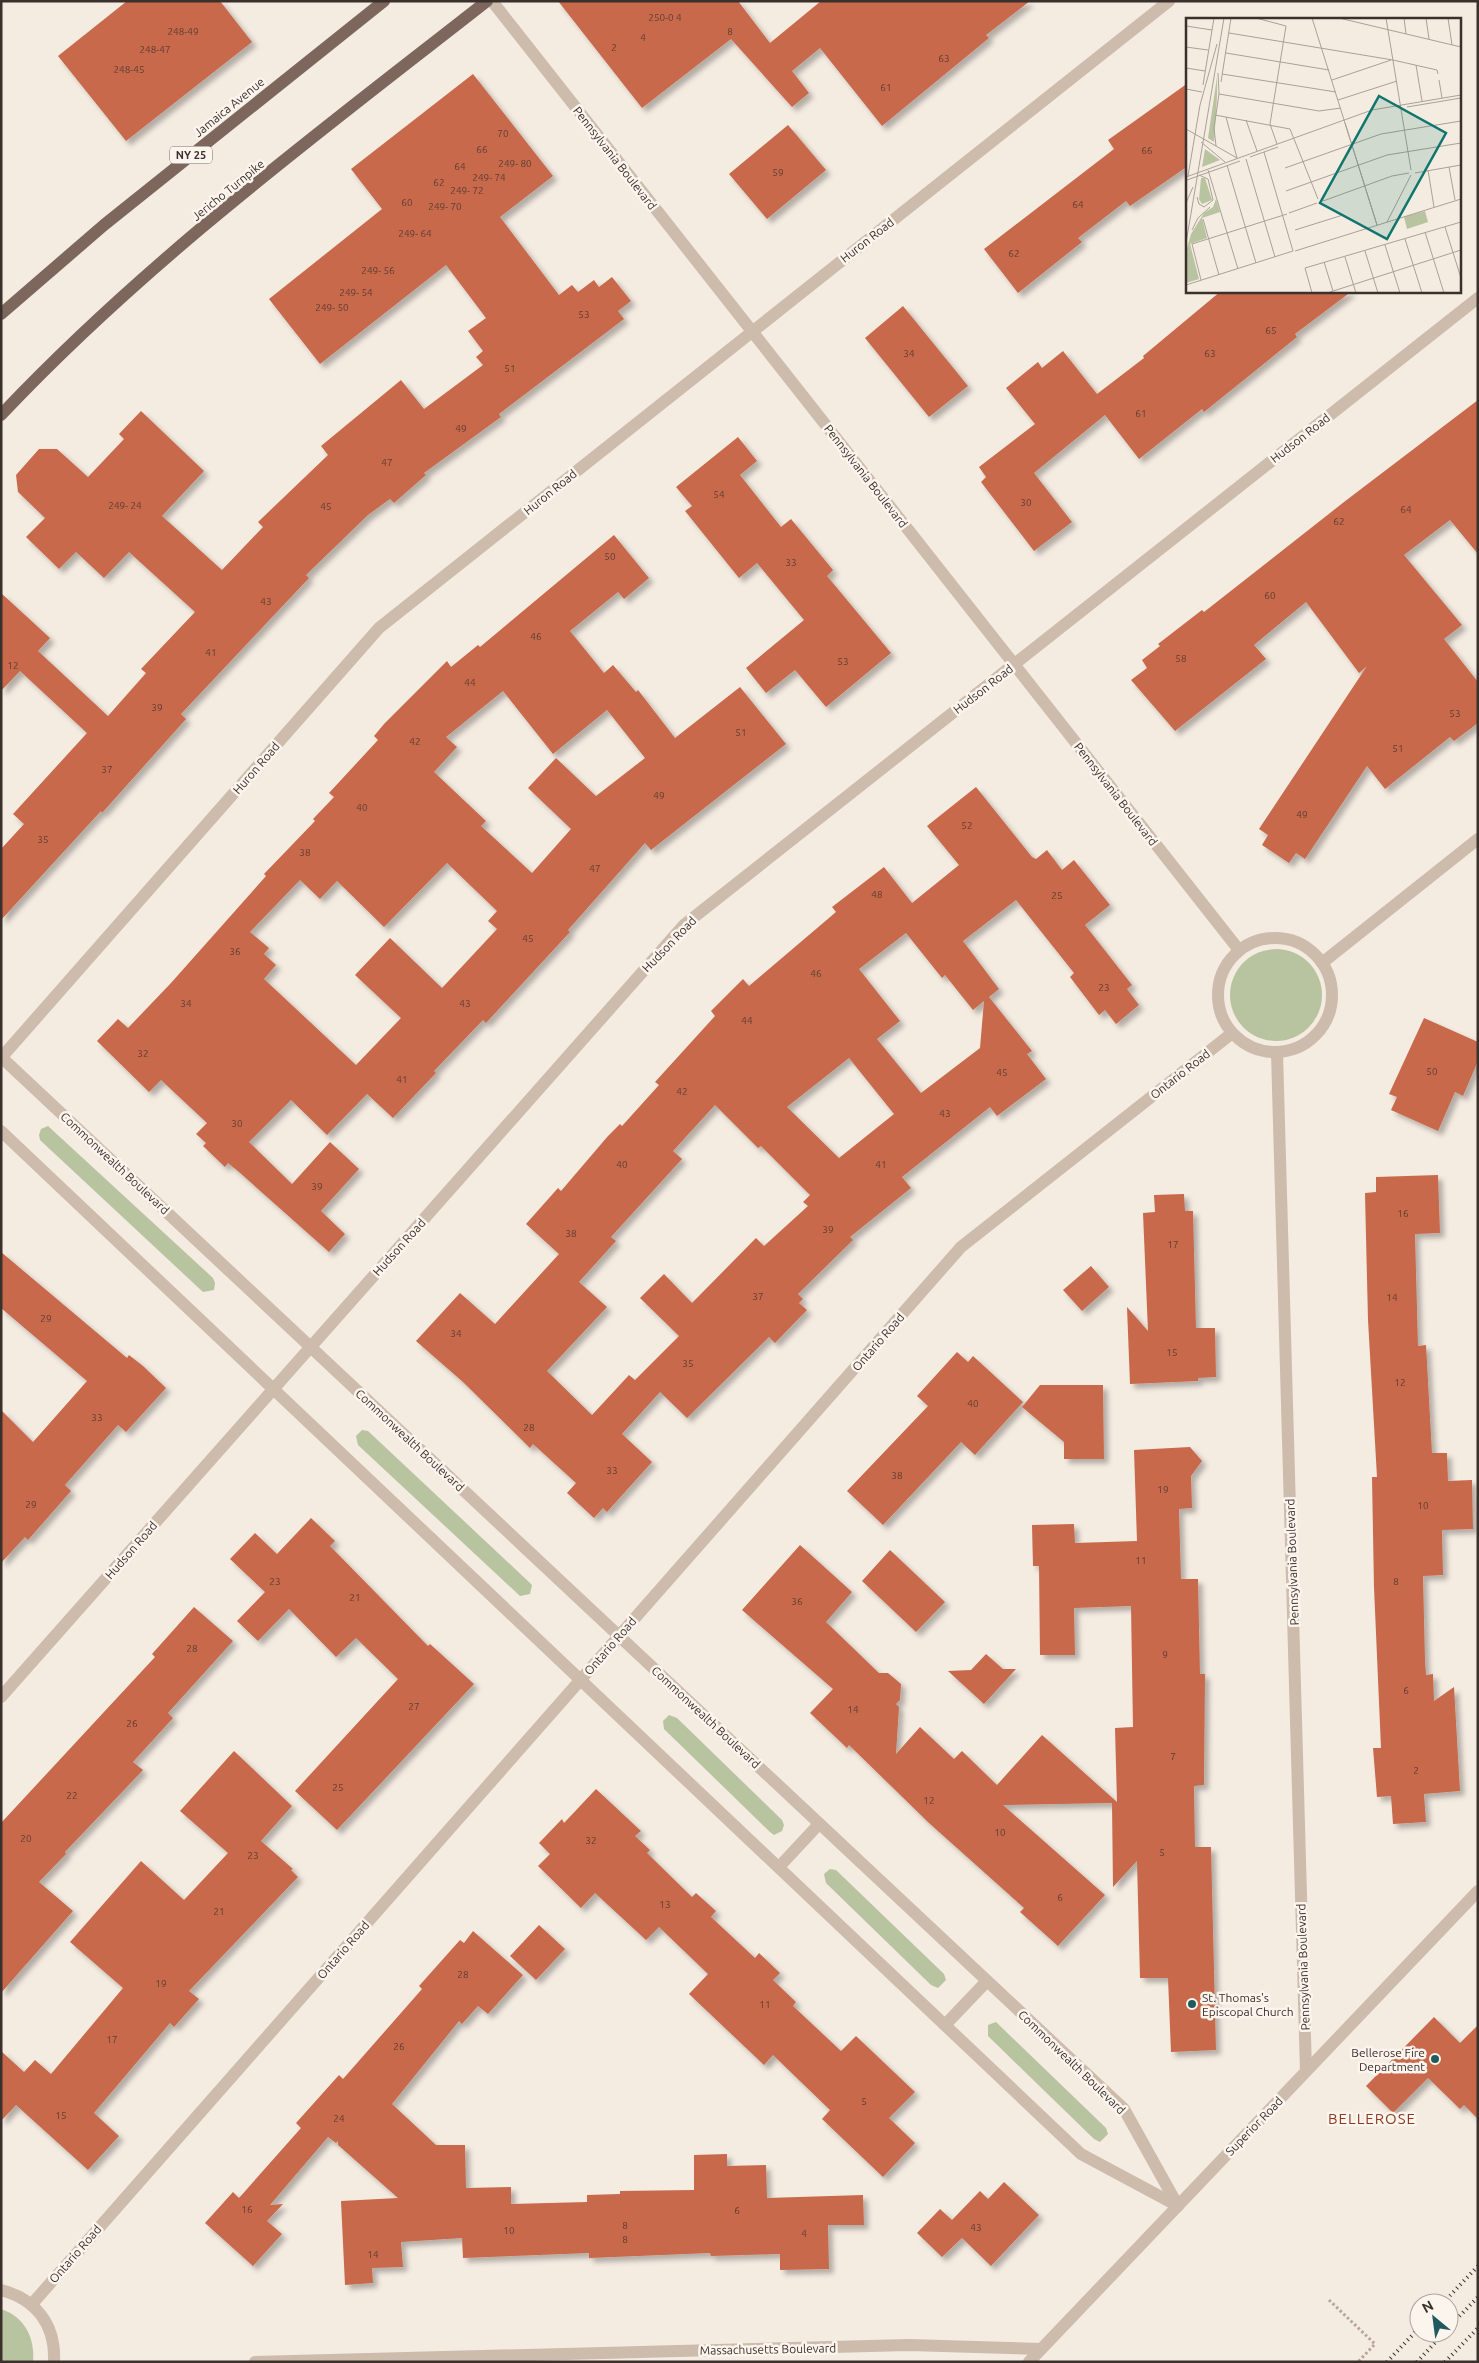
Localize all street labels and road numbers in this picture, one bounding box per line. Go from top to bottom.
street label: Jamaica Avenue [191,75,267,139]
street label: Pennsylvania Boulevard [571,104,659,212]
road number: NY 25 [170,146,212,164]
street label: Jericho Turnpike [189,157,267,223]
street label: Huron Road [838,215,896,265]
street label: Hudson Road [1268,411,1332,465]
street label: Pennsylvania Boulevard [822,422,910,530]
street label: Huron Road [521,467,579,517]
street label: Hudson Road [951,662,1015,716]
street label: Huron Road [230,740,282,796]
street label: Pennsylvania Boulevard [1072,740,1160,848]
street label: Hudson Road [639,914,699,974]
street label: Ontario Road [1148,1047,1212,1101]
street label: Commonwealth Boulevard [58,1109,172,1217]
street label: Hudson Road [370,1216,428,1278]
street label: Ontario Road [850,1311,906,1373]
street label: Commonwealth Boulevard [353,1386,467,1494]
street label: Pennsylvania Boulevard [1283,1498,1301,1626]
street label: Hudson Road [103,1519,159,1581]
street label: Ontario Road [582,1615,638,1677]
street label: Commonwealth Boulevard [649,1663,763,1771]
street label: Pennsylvania Boulevard [1294,1903,1312,2031]
street label: Ontario Road [315,1919,371,1981]
street label: Commonwealth Boulevard [1016,2008,1128,2116]
street label: Superior Road [1223,2094,1285,2158]
street label: Ontario Road [47,2223,103,2285]
street label: Massachusetts Boulevard [700,2341,836,2357]

